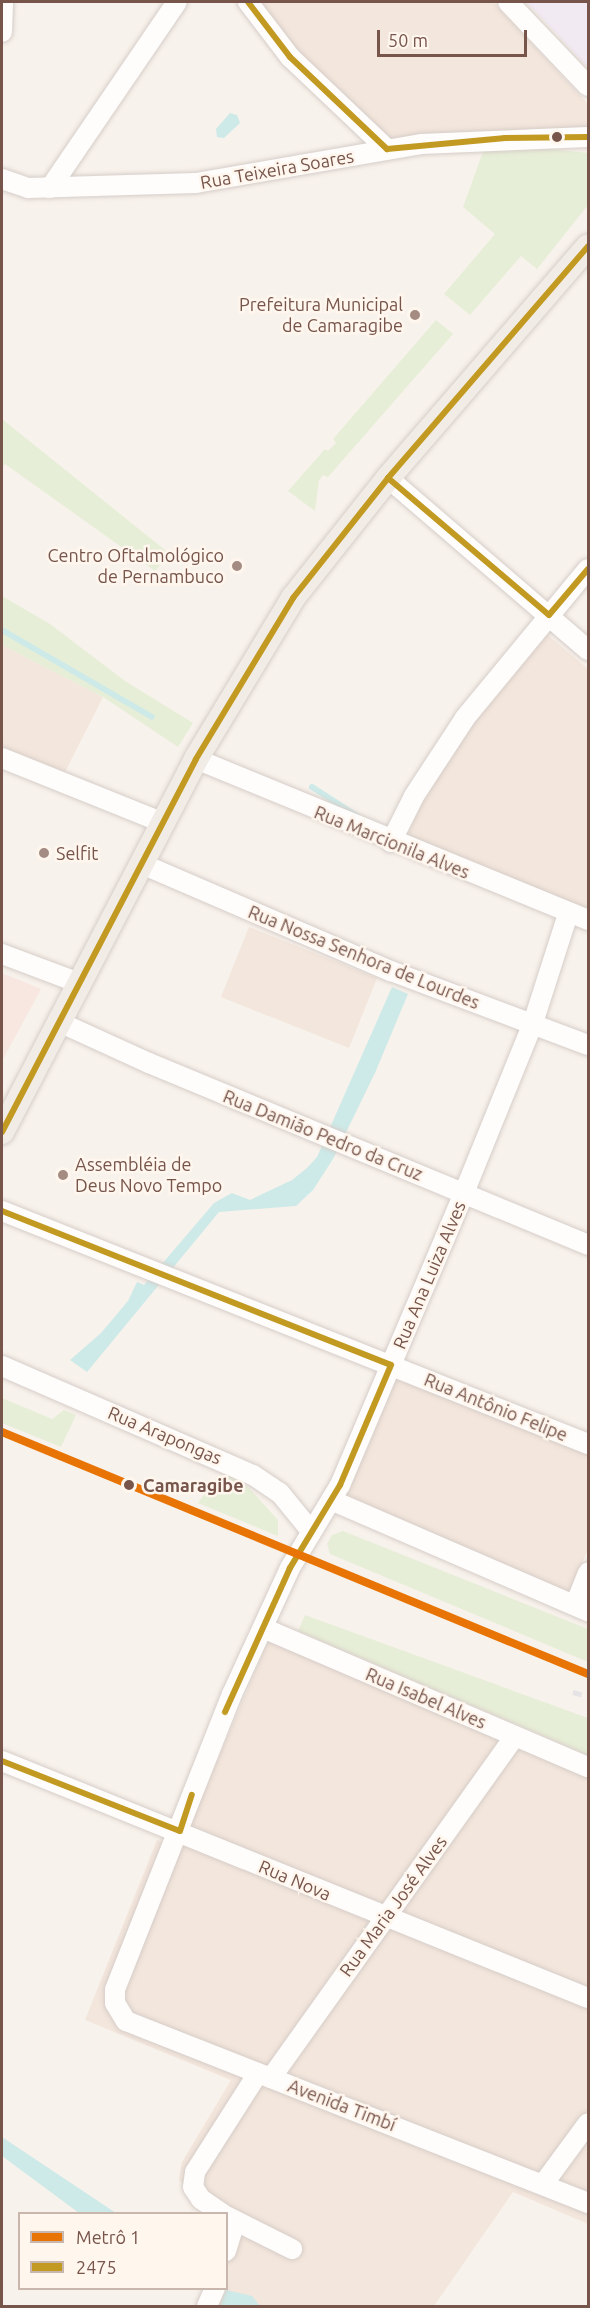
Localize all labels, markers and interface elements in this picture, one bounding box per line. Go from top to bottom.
scale bar [380,18,530,56]
text: 50 m [388,30,428,50]
unlabelled marker [551,131,563,143]
street label: Rua Teixeira Soares [199,145,355,193]
place label: Prefeitura Municipal de Camaragibe [239,294,403,336]
marker: Prefeitura Municipal de Camaragibe [408,308,422,322]
place label: Centro Oftalmológico de Pernambuco [48,545,224,588]
marker: Centro Oftalmológico de Pernambuco [228,557,246,575]
street label: Rua Marcionila Alves [311,801,473,883]
place label: Selfit [56,842,98,864]
marker: Selfit [37,846,51,860]
street label: Rua Nossa Senhora de Lourdes [245,901,483,1013]
street label: Rua Damião Pedro da Cruz [220,1085,426,1185]
place label: Assembléia de Deus Novo Tempo [75,1154,222,1196]
marker: Assembléia de Deus Novo Tempo [56,1168,70,1182]
street label: Rua Ana Luiza Alves [388,1198,470,1352]
street label: Rua Antônio Felipe [421,1368,571,1446]
street label: Rua Arapongas [105,1401,225,1469]
place label: Camaragibe [143,1474,243,1496]
marker: Camaragibe [120,1476,138,1494]
street label: Rua Isabel Alves [363,1663,489,1733]
street label: Rua Maria José Alves [335,1832,451,1980]
street label: Rua Nova [256,1855,334,1905]
street label: Avenida Timbí [285,2075,399,2135]
legend [18,2212,228,2290]
text: Metrô 1 [76,2227,140,2247]
text: 2475 [76,2257,117,2277]

